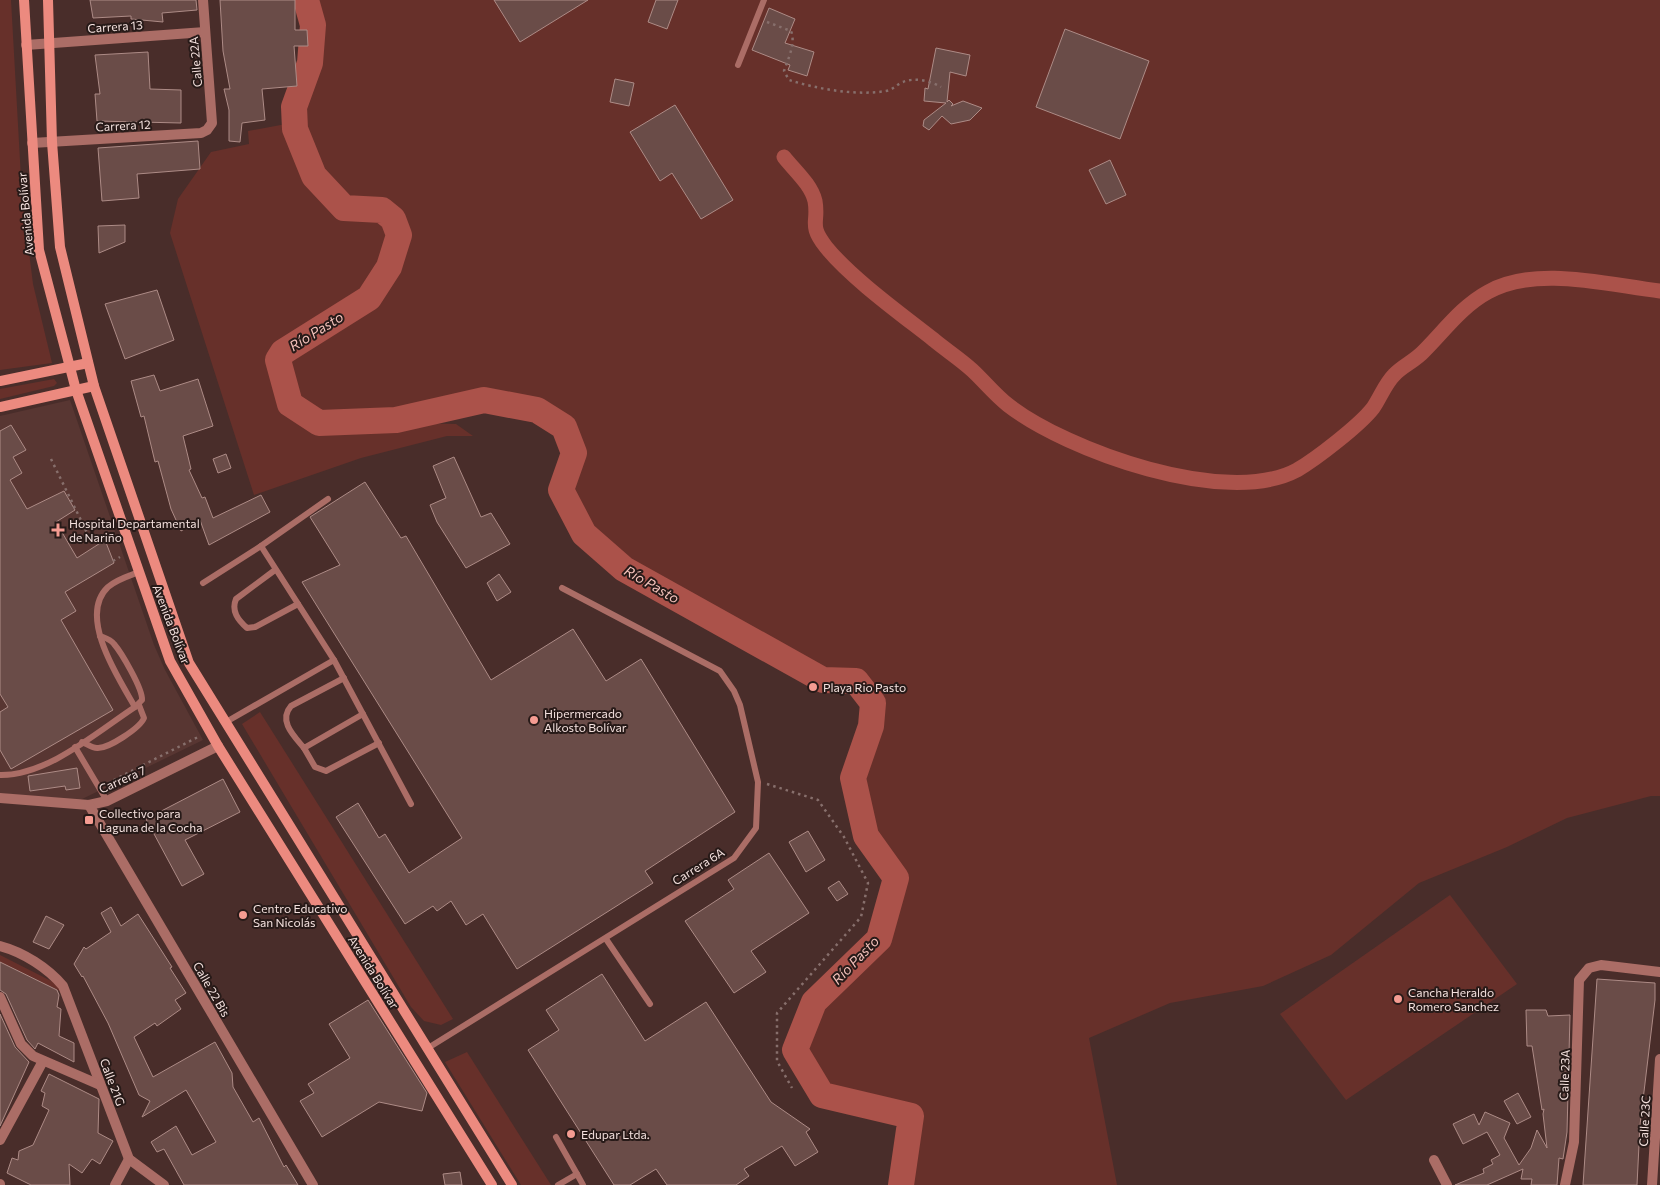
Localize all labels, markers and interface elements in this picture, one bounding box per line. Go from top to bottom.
street label: Carrera 13 [87,17,143,35]
street label: Calle 22A [186,36,204,88]
street label: Carrera 12 [95,117,151,133]
street label: Avenida Bolívar [14,171,36,256]
water label: Río Pasto [286,308,346,354]
place label: Hospital Departamental de Nariño [69,516,200,544]
marker: Hospital Departamental de Nariño [51,523,65,537]
water label: Río Pasto [622,562,682,606]
street label: Avenida Bolívar [150,582,194,666]
place label: Playa Rio Pasto [823,680,906,694]
marker: Playa Rio Pasto [807,681,819,693]
place label: Hipermercado Alkosto Bolívar [544,706,627,734]
marker: Hipermercado Alkosto Bolívar [528,714,540,726]
street label: Carrera 7 [96,762,148,796]
place label: Collectivo para Laguna de la Cocha [99,806,202,834]
marker: Collectivo para Laguna de la Cocha [83,814,95,826]
street label: Carrera 6A [669,844,727,888]
place label: Centro Educativo San Nicolás [253,901,347,929]
marker: Centro Educativo San Nicolás [237,909,249,921]
water label: Río Pasto [828,932,882,988]
street label: Avenida Bolívar [346,933,402,1011]
street label: Calle 22 Bis [191,959,233,1019]
place label: Cancha Heraldo Romero Sanchez [1408,985,1499,1013]
marker: Cancha Heraldo Romero Sanchez [1392,993,1404,1005]
street label: Calle 23A [1556,1049,1572,1101]
street label: Calle 21G [98,1056,128,1108]
street label: Calle 23C [1636,1095,1652,1147]
place label: Edupar Ltda. [581,1127,650,1141]
marker: Edupar Ltda. [565,1128,577,1140]

